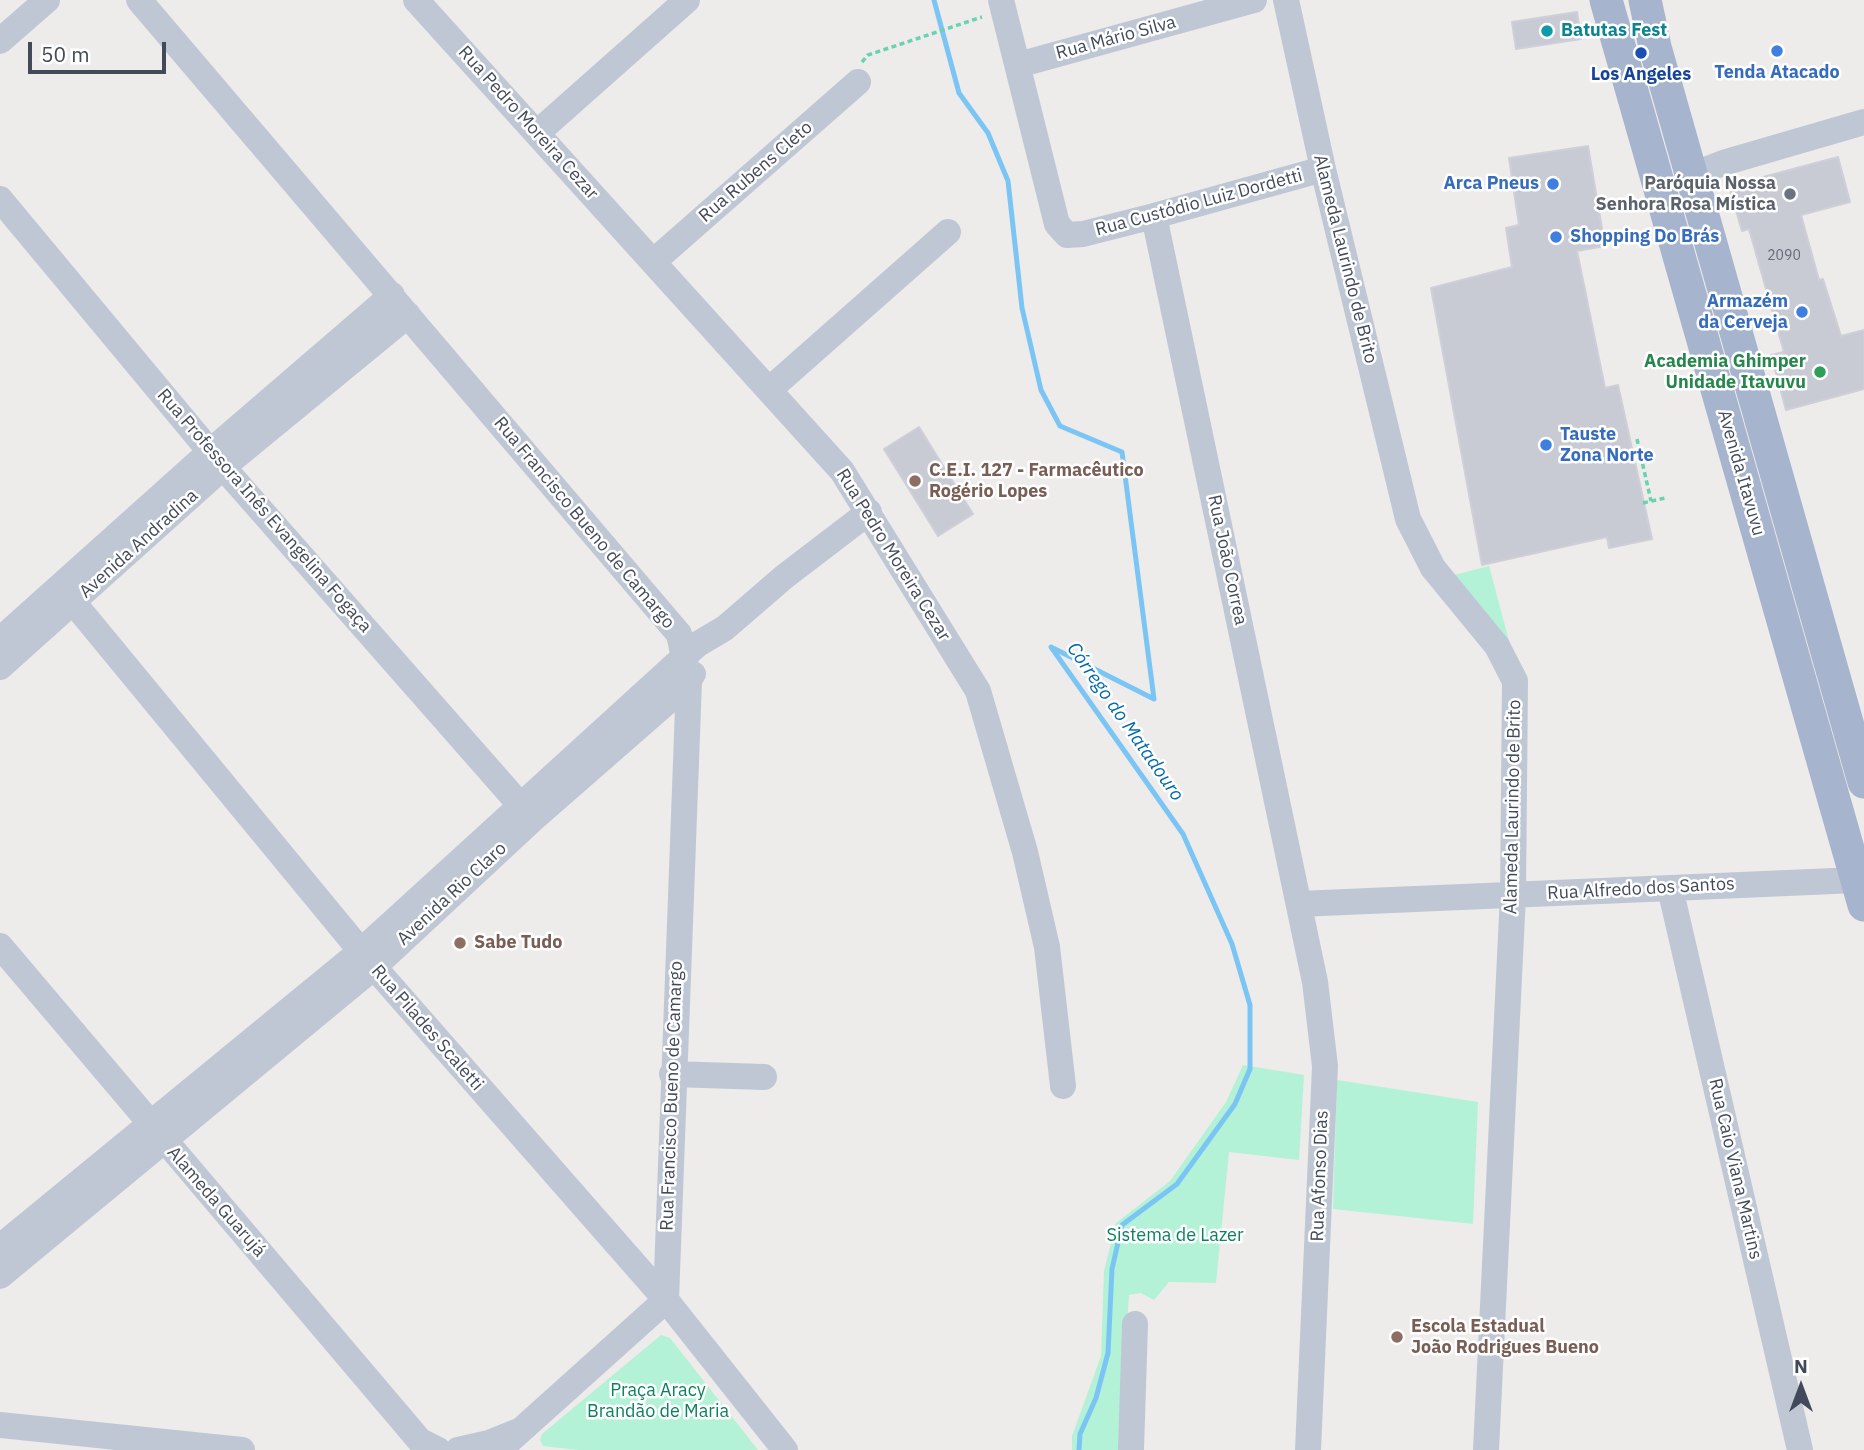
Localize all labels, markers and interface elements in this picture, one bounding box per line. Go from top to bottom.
street label: Rua Mário Silva [1054,12,1178,64]
place label: Batutas Fest [1561,20,1667,42]
marker: Batutas Fest [1539,23,1555,39]
scale bar [32,28,170,72]
text: 50 m [41,40,90,68]
street label: Rua Pedro Moreira Cezar [453,42,603,204]
marker: Tenda Atacado [1769,43,1785,59]
marker: Los Angeles [1633,45,1649,61]
place label: Tenda Atacado [1714,62,1840,84]
place label: Los Angeles [1591,64,1691,86]
street label: Rua Rubens Cleto [695,117,817,227]
street label: Alameda Laurindo de Brito [1309,152,1381,366]
street label: Rua Custódio Luiz Dordetti [1093,165,1305,241]
place label: Arca Pneus [1443,173,1539,195]
place label: Paróquia Nossa Senhora Rosa Mística [1596,173,1776,216]
marker: Arca Pneus [1545,176,1561,192]
marker: Paróquia Nossa Senhora Rosa Mística [1782,186,1798,202]
place label: Shopping Do Brás [1570,226,1719,248]
marker: Shopping Do Brás [1548,229,1564,245]
house number: 2090 [1767,248,1801,264]
place label: Armazém da Cerveja [1698,291,1788,334]
marker: Armazém da Cerveja [1794,304,1810,320]
place label: Academia Ghimper Unidade Itavuvu [1644,351,1806,394]
marker: Academia Ghimper Unidade Itavuvu [1812,364,1828,380]
street label: Rua Professora Inês Evangelina Fogaça [152,385,376,637]
street label: Avenida Itavuvu [1713,408,1769,538]
street label: Rua Francisco Bueno de Camargo [489,413,679,633]
place label: Tauste Zona Norte [1560,424,1654,466]
marker: Tauste Zona Norte [1538,437,1554,453]
place label: C.E.I. 127 - Farmacêutico Rogério Lopes [929,460,1144,503]
street label: Rua Pedro Moreira Cezar [831,465,955,645]
marker: C.E.I. 127 - Farmacêutico Rogério Lopes [907,473,923,489]
street label: Avenida Andradina [75,485,203,603]
street label: Rua João Correa [1203,493,1251,627]
water label: Córrego do Matadouro [1062,638,1188,806]
street label: Alameda Laurindo de Brito [1500,700,1526,914]
street label: Avenida Rio Claro [393,838,511,950]
street label: Rua Alfredo dos Santos [1547,873,1735,905]
place label: Sabe Tudo [474,932,562,954]
marker: Sabe Tudo [452,935,468,951]
street label: Rua Pilades Scaletti [366,961,488,1095]
street label: Rua Francisco Bueno de Camargo [656,961,688,1231]
street label: Rua Caio Viana Martins [1704,1076,1766,1262]
street label: Rua Afonso Dias [1307,1110,1333,1242]
street label: Alameda Guarujá [162,1142,270,1262]
park label: Sistema de Lazer [1106,1225,1244,1247]
place label: Escola Estadual João Rodrigues Bueno [1411,1316,1599,1358]
marker: Escola Estadual João Rodrigues Bueno [1389,1329,1405,1345]
north arrow [1766,1352,1836,1422]
text: N [1794,1354,1808,1378]
park label: Praça Aracy Brandão de Maria [587,1380,729,1422]

